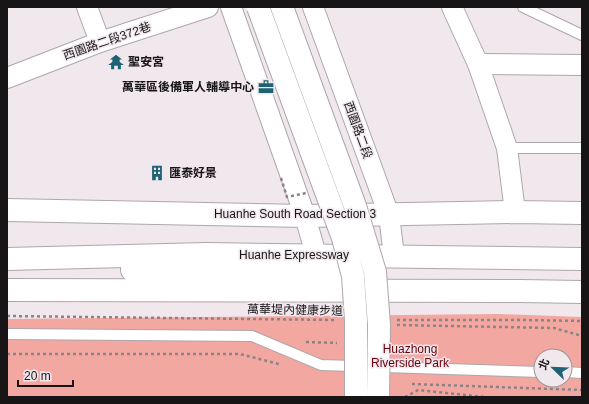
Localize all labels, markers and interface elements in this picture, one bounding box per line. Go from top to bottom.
street label: 西園路二段372巷 [61,19,153,63]
temple icon: 聖安宮 [107,53,125,71]
place label: 聖安宮 [128,55,164,69]
office icon: 萬華區後備軍人輔導中心 [257,78,275,96]
place label: 萬華區後備軍人輔導中心 [122,80,254,94]
street label: 西園路二段 [341,99,375,161]
building icon: 匯泰好景 [148,164,166,182]
place label: 匯泰好景 [169,166,217,180]
street label: Huanhe South Road Section 3 [214,207,376,221]
street label: Huanhe Expressway [239,248,349,262]
street label: 萬華堤內健康步道 [247,302,343,318]
park label: Huazhong Riverside Park [371,342,450,370]
north arrow [533,348,573,388]
text: 北 [536,357,551,371]
scale bar [18,362,73,388]
text: 20 m [24,369,51,383]

